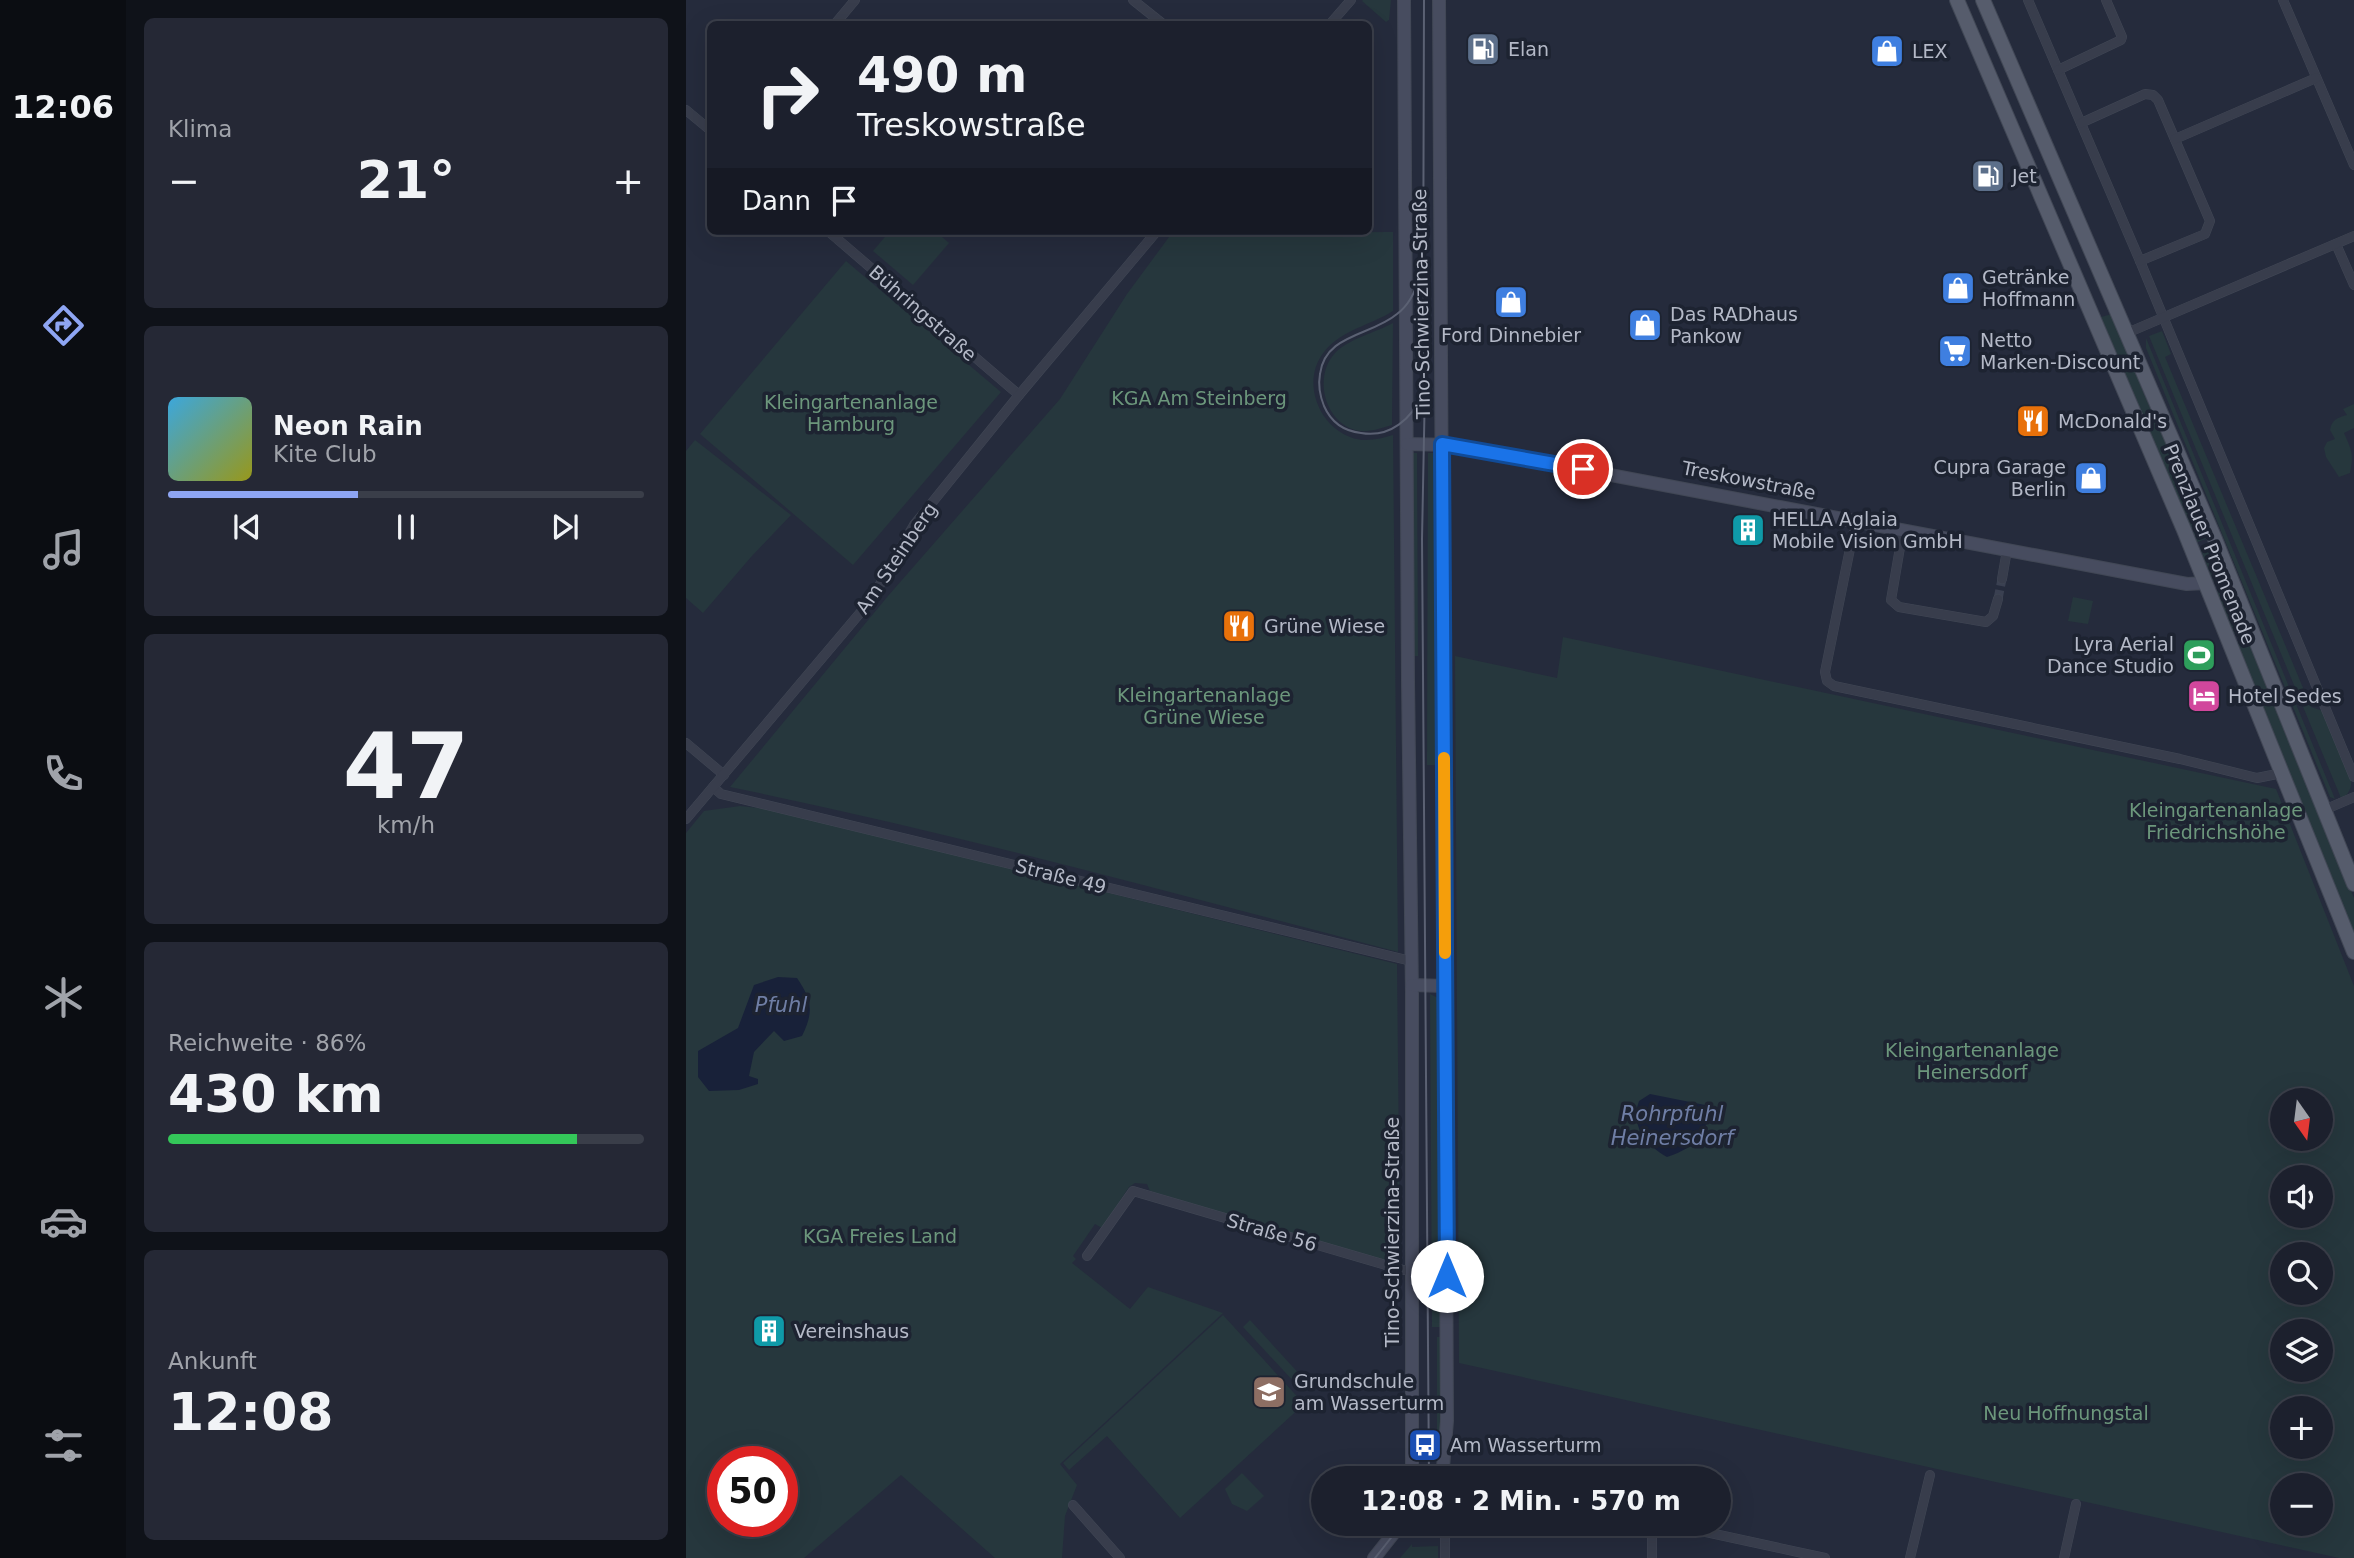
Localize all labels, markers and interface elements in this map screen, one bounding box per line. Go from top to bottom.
fuel station icon: Elan [1464,30,1502,68]
shop icon: LEX [1868,32,1906,70]
place label: Elan [1508,38,1549,60]
place label: LEX [1912,40,1948,62]
text: 490 m [857,47,1027,104]
icon: right [742,49,833,140]
text: 12:06 [12,88,114,126]
text: Treskowstraße [857,106,1086,144]
text: Klima [168,116,232,142]
text: 21° [357,150,455,210]
fuel station icon: Jet [1969,157,2007,195]
text: − [168,159,200,203]
text: + [612,159,644,203]
place label: Jet [2011,165,2037,187]
icon: arrive [825,182,863,220]
text: Dann [742,186,811,216]
street label: Tino-Schwierzina-Straße [1408,189,1434,420]
street label: Bühringstraße [865,260,981,366]
place label: Getränke Hoffmann [1982,266,2075,310]
shop icon: Getränke Hoffmann [1939,269,1977,307]
shop icon: Ford Dinnebier [1492,283,1530,321]
icon: directions [39,301,88,350]
place label: Das RADhaus Pankow [1670,303,1798,347]
shop icon: Das RADhaus Pankow [1626,306,1664,344]
place label: Ford Dinnebier [1441,324,1581,346]
place label: Netto Marken-Discount [1980,329,2140,373]
supermarket icon: Netto Marken-Discount [1936,332,1974,370]
park label: KGA Am Steinberg [1111,387,1287,409]
park label: Kleingartenanlage Hamburg [764,391,938,435]
restaurant icon: McDonald's [2014,402,2052,440]
place label: McDonald's [2058,410,2167,432]
text: Neon Rain [273,411,423,441]
pin [1553,439,1613,499]
street label: Prenzlauer Promenade [2160,440,2260,648]
text: Kite Club [273,441,377,467]
icon: arrive [1564,450,1602,488]
street label: Treskowstraße [1679,456,1818,504]
place label: Cupra Garage Berlin [1934,456,2066,500]
shop icon: Cupra Garage Berlin [2072,459,2110,497]
street label: Am Steinberg [851,498,941,618]
icon: previous [228,508,266,546]
icon: pause [387,508,425,546]
icon: next [546,508,584,546]
place label: HELLA Aglaia Mobile Vision GmbH [1772,508,1963,552]
building icon: HELLA Aglaia Mobile Vision GmbH [1729,511,1767,549]
icon: music [39,525,88,574]
restaurant icon: Grüne Wiese [1220,607,1258,645]
place label: Grüne Wiese [1264,615,1385,637]
place label: Lyra Aerial Dance Studio [2047,633,2174,677]
sports icon: Lyra Aerial Dance Studio [2180,636,2218,674]
hotel icon: Hotel Sedes [2185,677,2223,715]
park label: Kleingartenanlage Grüne Wiese [1117,684,1291,728]
place label: Hotel Sedes [2228,685,2342,707]
text: 47 [343,714,469,819]
icon: phone [39,749,88,798]
park label: Kleingartenanlage Friedrichshöhe [2129,799,2303,843]
text: km/h [377,812,435,838]
street label: Straße 49 [1013,854,1109,898]
icon: climate [39,973,88,1022]
water label: Pfuhl [755,993,807,1017]
text: Reichweite · 86% [168,1030,366,1056]
park label: Kleingartenanlage Heinersdorf [1885,1039,2059,1083]
text: 430 km [168,1064,383,1124]
north arrow [2270,1088,2333,1152]
map controls [2270,1088,2333,1536]
water label: Rohrpfuhl Heinersdorf [1611,1102,1737,1150]
street label: Tino-Schwierzina-Straße [1381,1117,1403,1348]
button: sound [2270,1165,2333,1228]
icon: car [39,1197,88,1246]
street label: Straße 56 [1224,1209,1320,1255]
park label: KGA Freies Land [803,1225,957,1247]
position arrow [1410,1239,1484,1313]
button: search [2270,1242,2333,1305]
building icon: Vereinshaus [750,1312,788,1350]
button: layers [2270,1319,2333,1382]
place label: Vereinshaus [794,1320,909,1342]
text: Ankunft [168,1348,257,1374]
place label: Grundschule am Wasserturm [1294,1370,1444,1414]
school or university icon: Grundschule am Wasserturm [1250,1373,1288,1411]
text: 12:08 [168,1382,334,1442]
button: + [2270,1396,2333,1459]
park label: Neu Hoffnungstal [1983,1402,2149,1424]
icon: filters [39,1421,88,1470]
bus stop icon: Am Wasserturm [1406,1426,1444,1464]
place label: Am Wasserturm [1450,1434,1602,1456]
speed limit sign: 50 [707,1446,798,1537]
button: − [2270,1473,2333,1536]
text: 12:08 · 2 Min. · 570 m [1361,1486,1681,1516]

